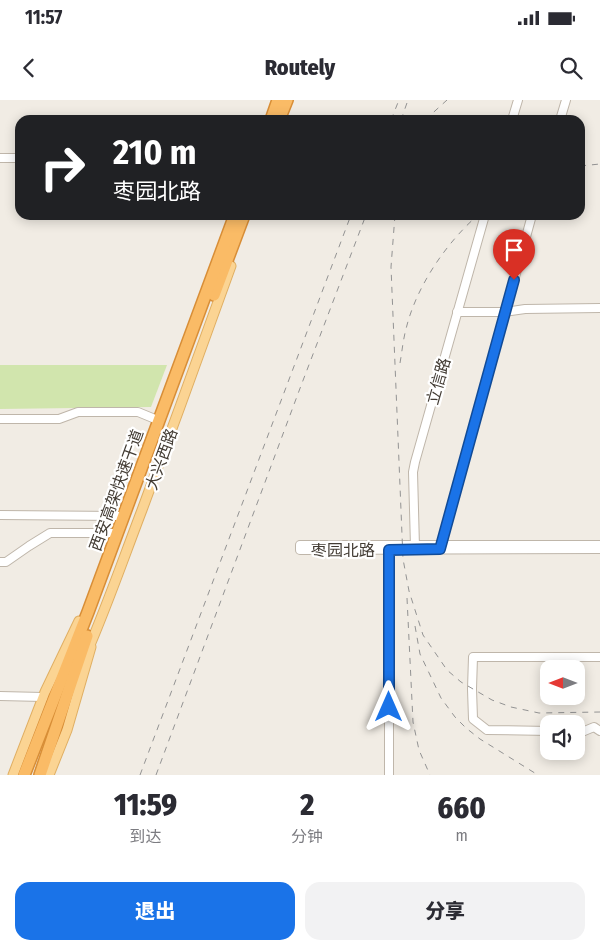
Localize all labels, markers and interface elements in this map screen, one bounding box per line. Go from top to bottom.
text: 11:57 [25,6,62,29]
icon: back [15,54,43,82]
text: Routely [265,54,335,81]
icon: search [557,54,585,82]
text: 210 m [113,131,197,173]
icon: right [30,135,95,200]
text: 枣园北路 [113,178,201,205]
pin [493,229,535,280]
icon: arrive [500,236,528,264]
street label: 立信路 [423,355,454,407]
street label: 大兴西路 [142,426,181,492]
street label: 西安高架快速干道 [86,427,147,554]
street label: 枣园北路 [311,541,375,560]
north arrow [540,660,585,705]
map controls [540,660,585,760]
position arrow [362,680,414,732]
button: sound [540,715,585,760]
text: 11:59 [114,787,177,823]
text: 2 [300,787,314,823]
text: 660 [437,790,486,826]
text: m [455,826,468,845]
text: 到达 [130,827,162,846]
text: 分钟 [291,827,323,846]
button: 退出 [15,882,295,940]
button: 分享 [305,882,585,940]

